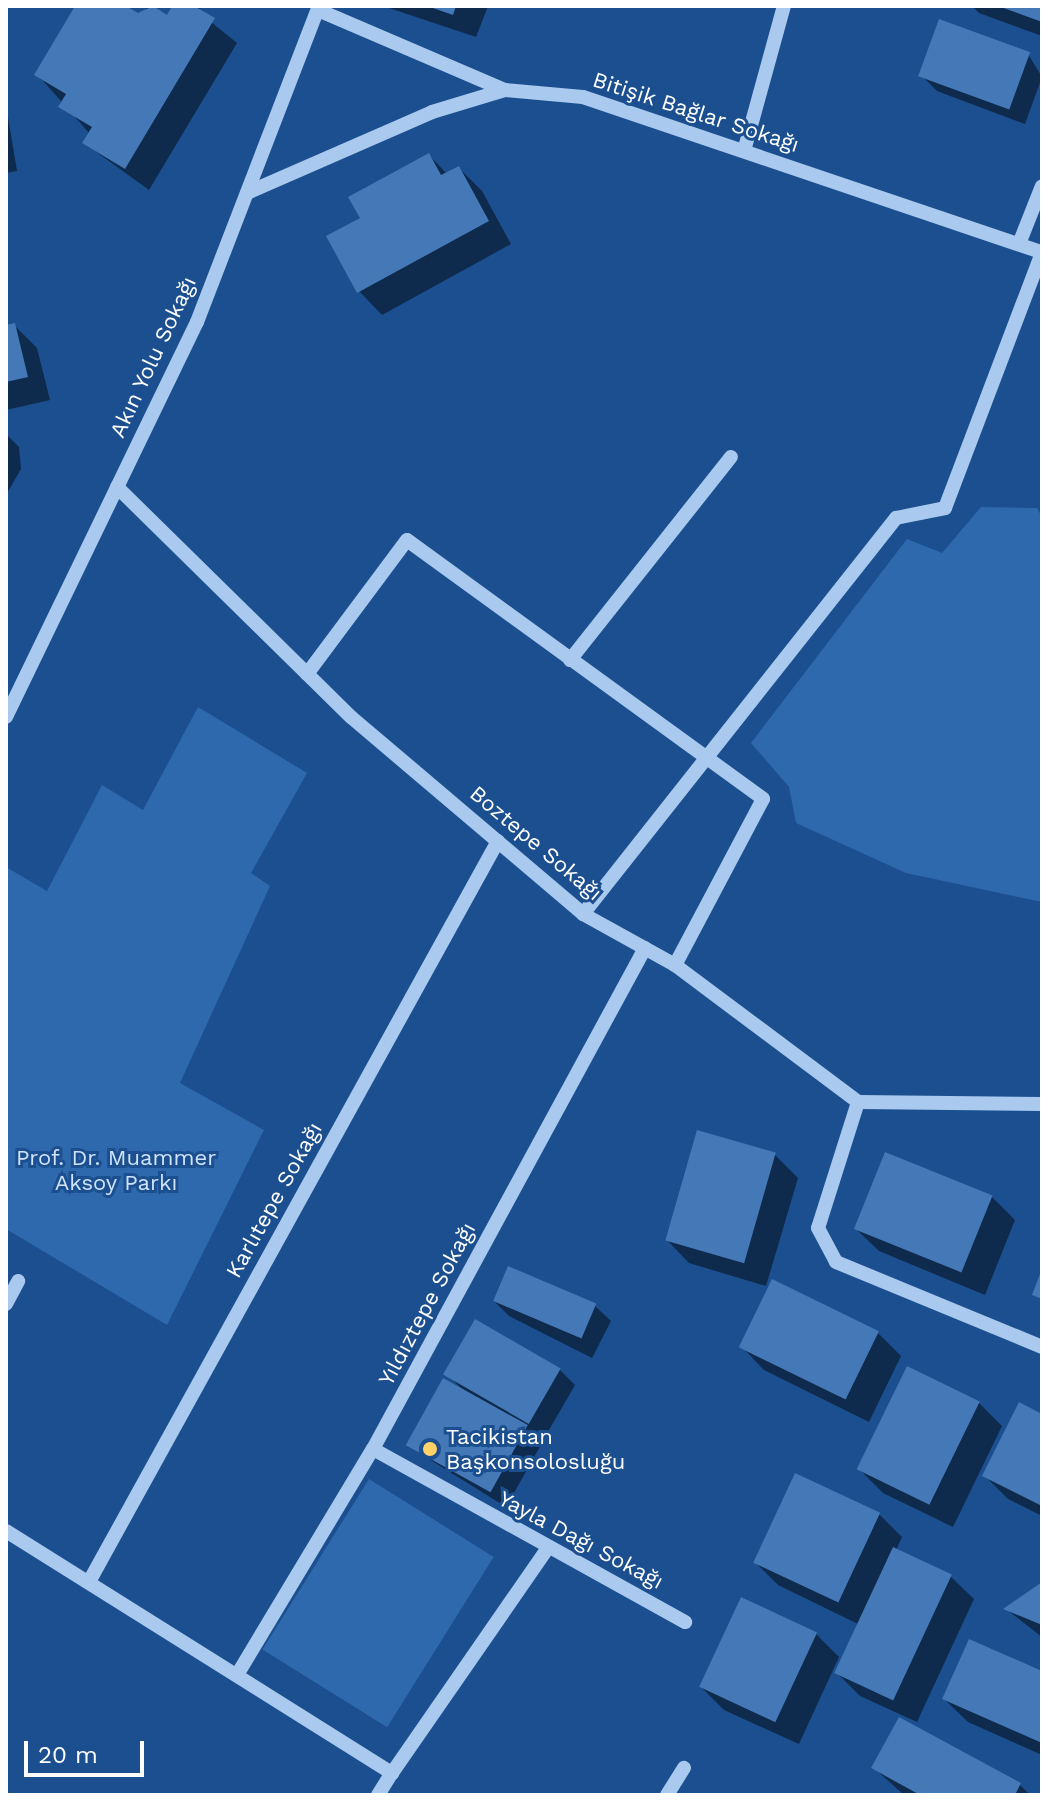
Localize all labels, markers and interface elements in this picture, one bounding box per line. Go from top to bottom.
street label: Bitişik Bağlar Sokağı [589,66,803,158]
street label: Akın Yolu Sokağı [104,272,202,442]
street label: Boztepe Sokağı [464,780,608,906]
street label: Karlıtepe Sokağı [220,1118,328,1282]
park label: Prof. Dr. Muammer Aksoy Parkı [16,1144,216,1196]
street label: Yıldıztepe Sokağı [373,1218,481,1390]
place label: Tacikistan Başkonsolosluğu [446,1423,625,1474]
marker: Tacikistan Başkonsolosluğu [421,1440,439,1458]
street label: Yayla Dağı Sokağı [494,1485,668,1595]
scale bar [28,1725,148,1775]
text: 20 m [38,1741,98,1769]

